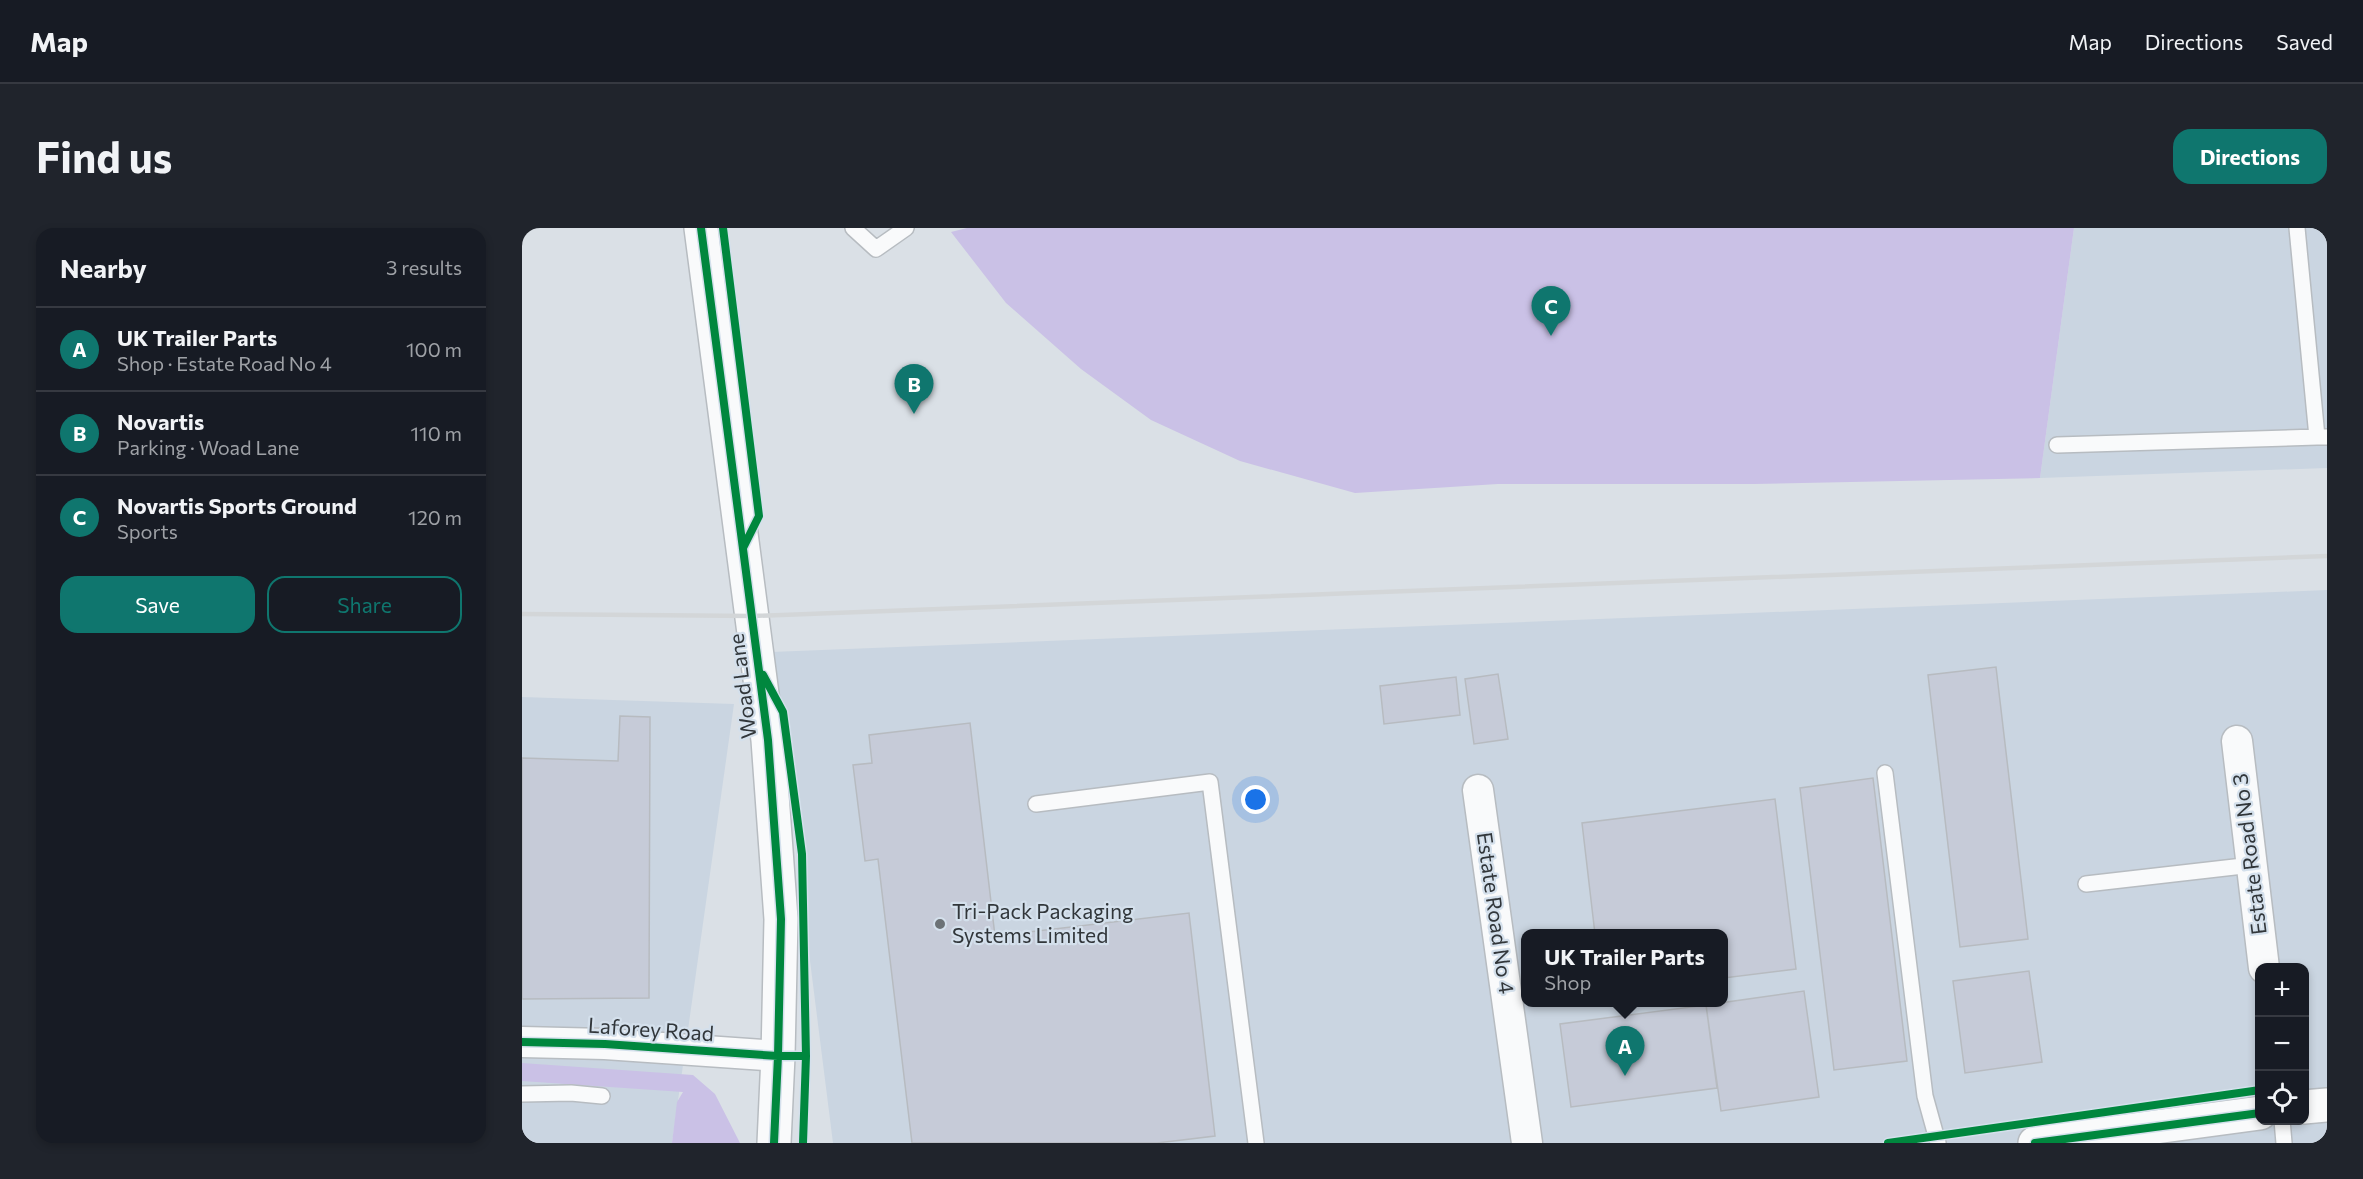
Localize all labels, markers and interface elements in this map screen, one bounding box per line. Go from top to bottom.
text: Map [30,24,88,58]
text: Map [2069,29,2112,54]
text: Directions [2145,29,2243,54]
text: Saved [2276,29,2333,54]
button: Directions [2173,129,2327,184]
text: Find us [36,130,172,182]
text: Nearby [60,252,147,283]
text: 3 results [386,255,462,279]
pin: C [1532,286,1570,336]
text: UK Trailer Parts [117,324,277,351]
text: A [72,337,87,361]
text: 100 m [406,337,462,361]
text: Shop · Estate Road No 4 [117,351,332,375]
pin: B [894,364,934,414]
text: Novartis [117,408,204,435]
text: B [73,421,86,445]
text: 110 m [411,421,462,445]
text: Parking · Woad Lane [117,435,299,459]
text: Novartis Sports Ground [117,492,357,519]
text: C [73,505,86,529]
text: 120 m [408,505,462,529]
text: Sports [117,519,178,543]
button: Save [60,576,255,633]
button: Share [267,576,462,633]
street label: Woad Lane [723,632,760,740]
street label: Estate Road No 3 [2226,772,2271,936]
your location [1241,785,1270,814]
street label: Estate Road No 4 [1473,830,1520,996]
place label: Tri-Pack Packaging Systems Limited [952,898,1133,947]
marker: Tri-Pack Packaging Systems Limited [933,917,947,931]
popup [1521,929,1728,1007]
text: UK Trailer Parts [1544,943,1705,970]
map controls [2255,963,2309,1125]
button: + [2255,963,2309,1017]
text: Shop [1544,970,1591,994]
street label: Laforey Road [587,1012,715,1045]
button: − [2255,1017,2309,1071]
pin: A [1606,1026,1644,1076]
button: locate [2255,1071,2309,1125]

